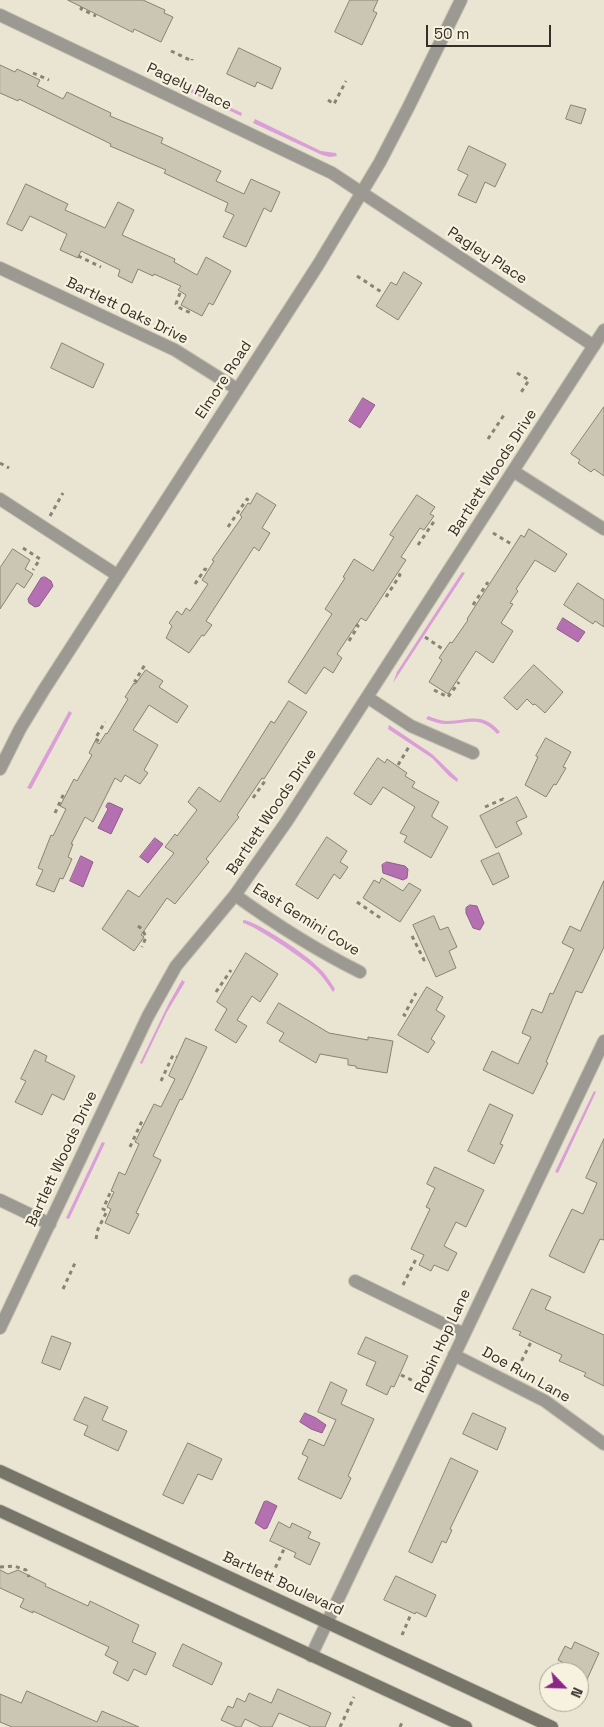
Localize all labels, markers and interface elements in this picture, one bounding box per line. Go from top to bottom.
scale bar [429,15,554,47]
text: 50 m [434,24,469,43]
street label: Pagely Place [144,60,234,114]
street label: Pagley Place [444,224,530,288]
street label: Bartlett Oaks Drive [63,274,191,348]
street label: Elmore Road [192,338,256,422]
street label: Bartlett Woods Drive [445,406,541,540]
street label: Bartlett Woods Drive [223,746,321,878]
street label: East Gemini Cove [249,880,363,960]
street label: Bartlett Woods Drive [23,1088,101,1230]
street label: Robin Hop Lane [411,1286,475,1396]
street label: Doe Run Lane [479,1343,573,1407]
street label: Bartlett Boulevard [220,1548,346,1620]
north arrow [539,1662,589,1712]
text: N [567,1685,587,1701]

